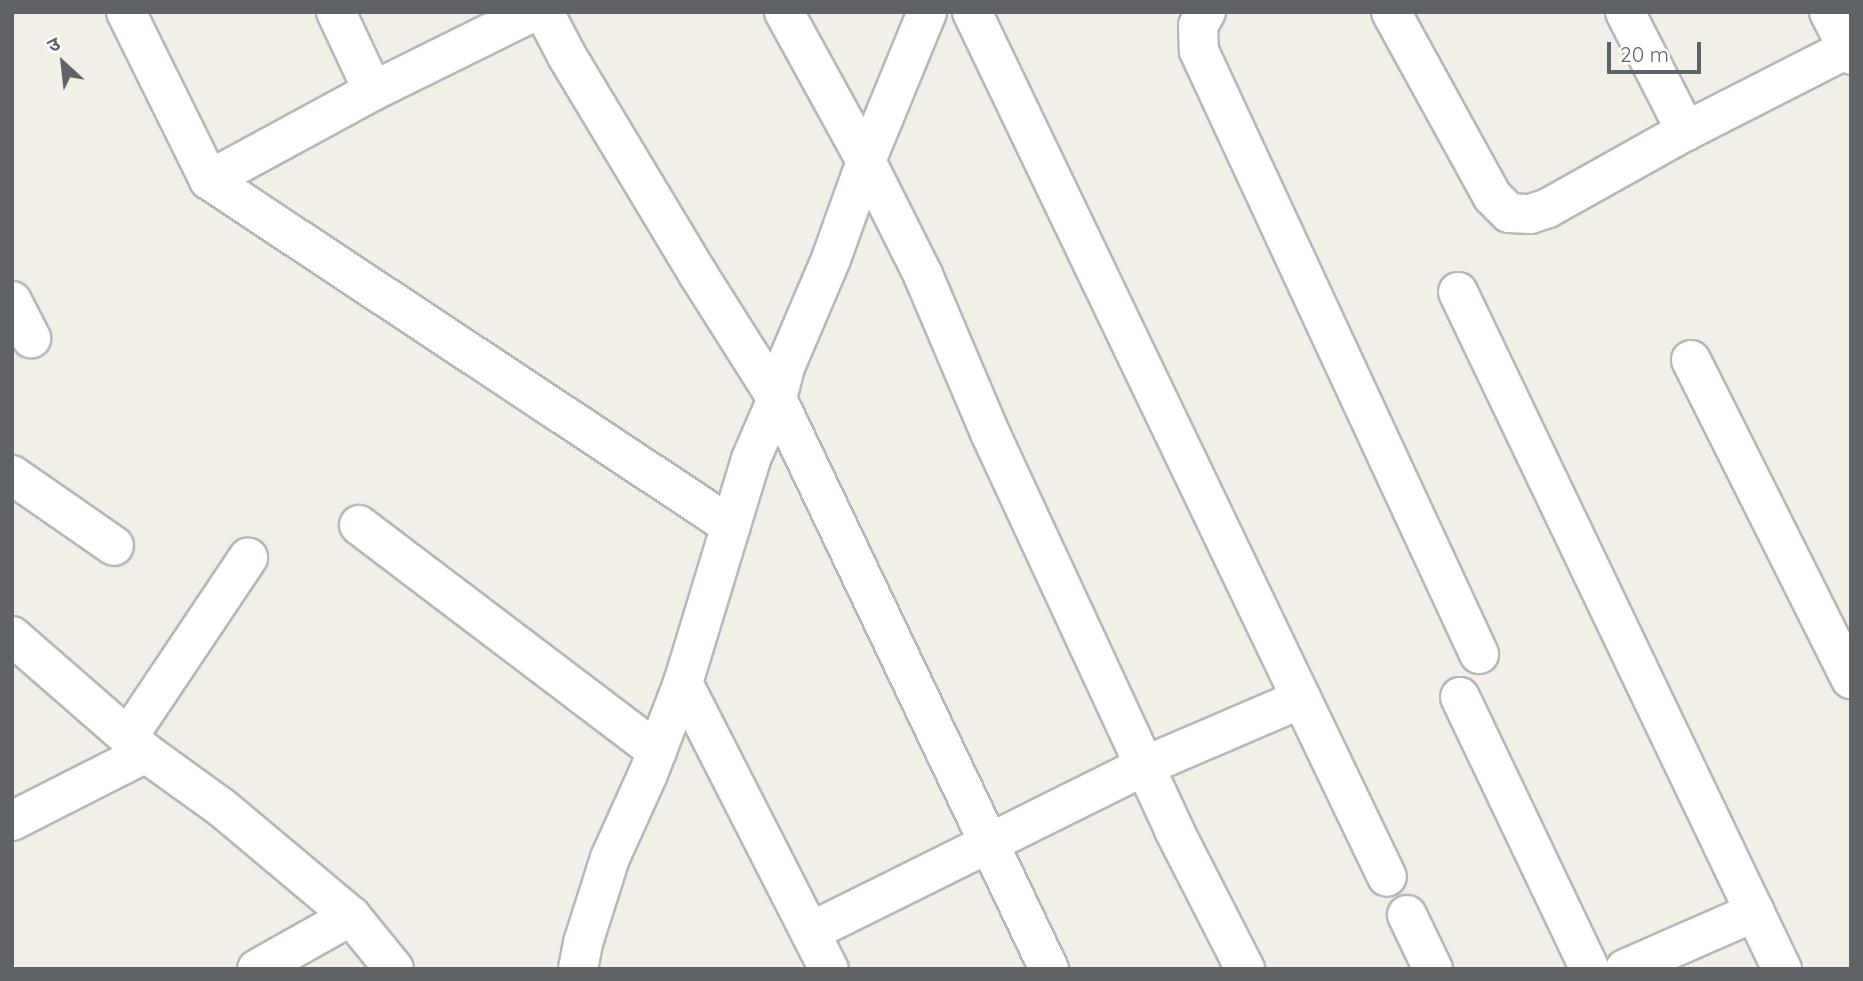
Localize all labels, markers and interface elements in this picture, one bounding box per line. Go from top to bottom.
north arrow [28,28,98,98]
scale bar [1611,28,1706,72]
text: उ [43,31,64,58]
text: 20 m [1620,41,1669,67]

